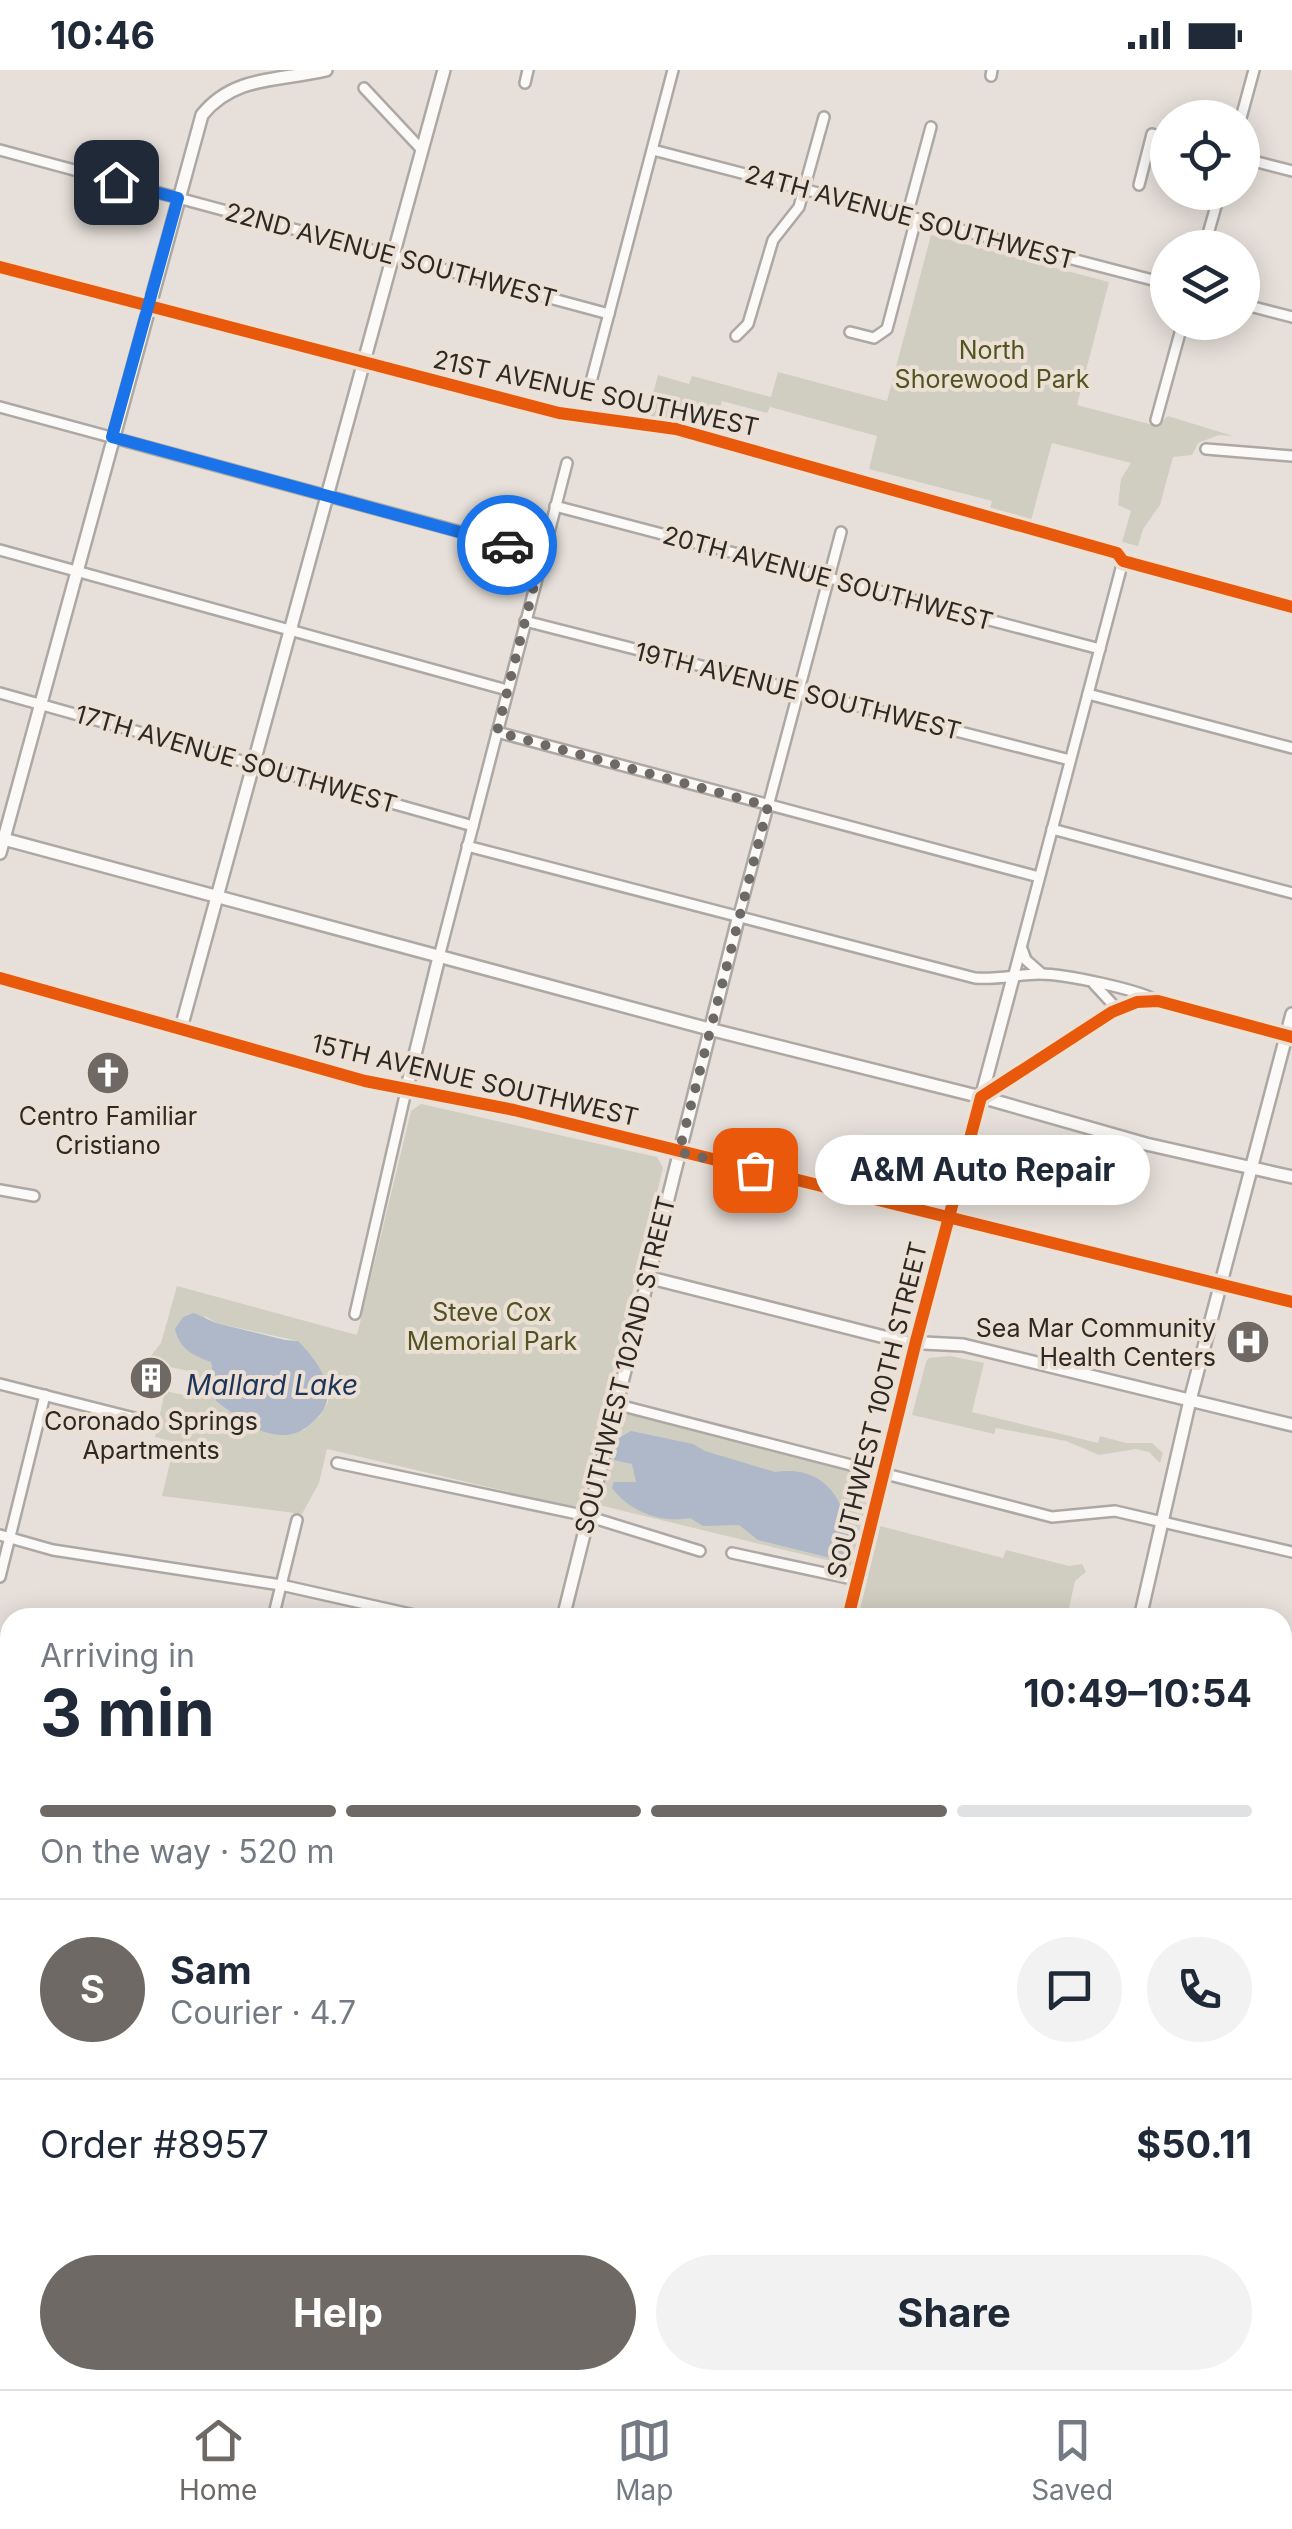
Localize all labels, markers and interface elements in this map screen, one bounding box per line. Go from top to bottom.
text: 10:46 [50,12,155,58]
map controls [1150,100,1260,340]
button: locate [1150,100,1260,210]
pin [74,140,159,225]
icon: home [89,155,144,210]
street label: 24TH AVENUE SOUTHWEST [742,158,1078,276]
street label: 22ND AVENUE SOUTHWEST [222,196,560,314]
button: layers [1150,230,1260,340]
park label: North Shorewood Park [895,335,1090,394]
street label: 21ST AVENUE SOUTHWEST [430,344,762,442]
courier [457,495,557,595]
icon: car [480,518,535,573]
street label: 20TH AVENUE SOUTHWEST [660,519,996,637]
street label: 19TH AVENUE SOUTHWEST [632,636,964,746]
street label: 17TH AVENUE SOUTHWEST [71,699,401,819]
street label: 15TH AVENUE SOUTHWEST [309,1028,641,1132]
church icon: Centro Familiar Cristiano [85,1050,131,1096]
place label: Centro Familiar Cristiano [19,1101,197,1160]
pin [713,1128,798,1213]
callout: A&M Auto Repair [815,1135,1150,1205]
icon: bag [728,1143,783,1198]
text: A&M Auto Repair [850,1150,1115,1189]
street label: SOUTHWEST 102ND STREET [568,1193,682,1537]
street label: SOUTHWEST 100TH STREET [821,1239,933,1581]
park label: Steve Cox Memorial Park [407,1297,578,1356]
place label: Sea Mar Community Health Centers [976,1313,1216,1372]
hospital icon: Sea Mar Community Health Centers [1225,1319,1271,1365]
building icon: Coronado Springs Apartments [128,1355,174,1401]
water label: Mallard Lake [186,1368,358,1402]
place label: Coronado Springs Apartments [44,1406,258,1465]
text: Arriving in [40,1636,195,1675]
text: 10:49–10:54 [1023,1670,1252,1716]
text: 3 min [40,1673,215,1752]
text: On the way · 520 m [40,1832,335,1871]
button: chat [1017,1937,1122,2042]
button: phone [1147,1937,1252,2042]
text: Sam [170,1947,252,1993]
text: S [80,1966,105,2012]
text: Courier · 4.7 [170,1993,356,2032]
text: Order #8957 [40,2121,269,2167]
text: $50.11 [1136,2121,1252,2167]
button: Help [40,2255,636,2370]
button: Share [656,2255,1252,2370]
tab: Home [179,2413,257,2507]
tab: Map [615,2413,673,2507]
tab: Saved [1031,2413,1113,2507]

